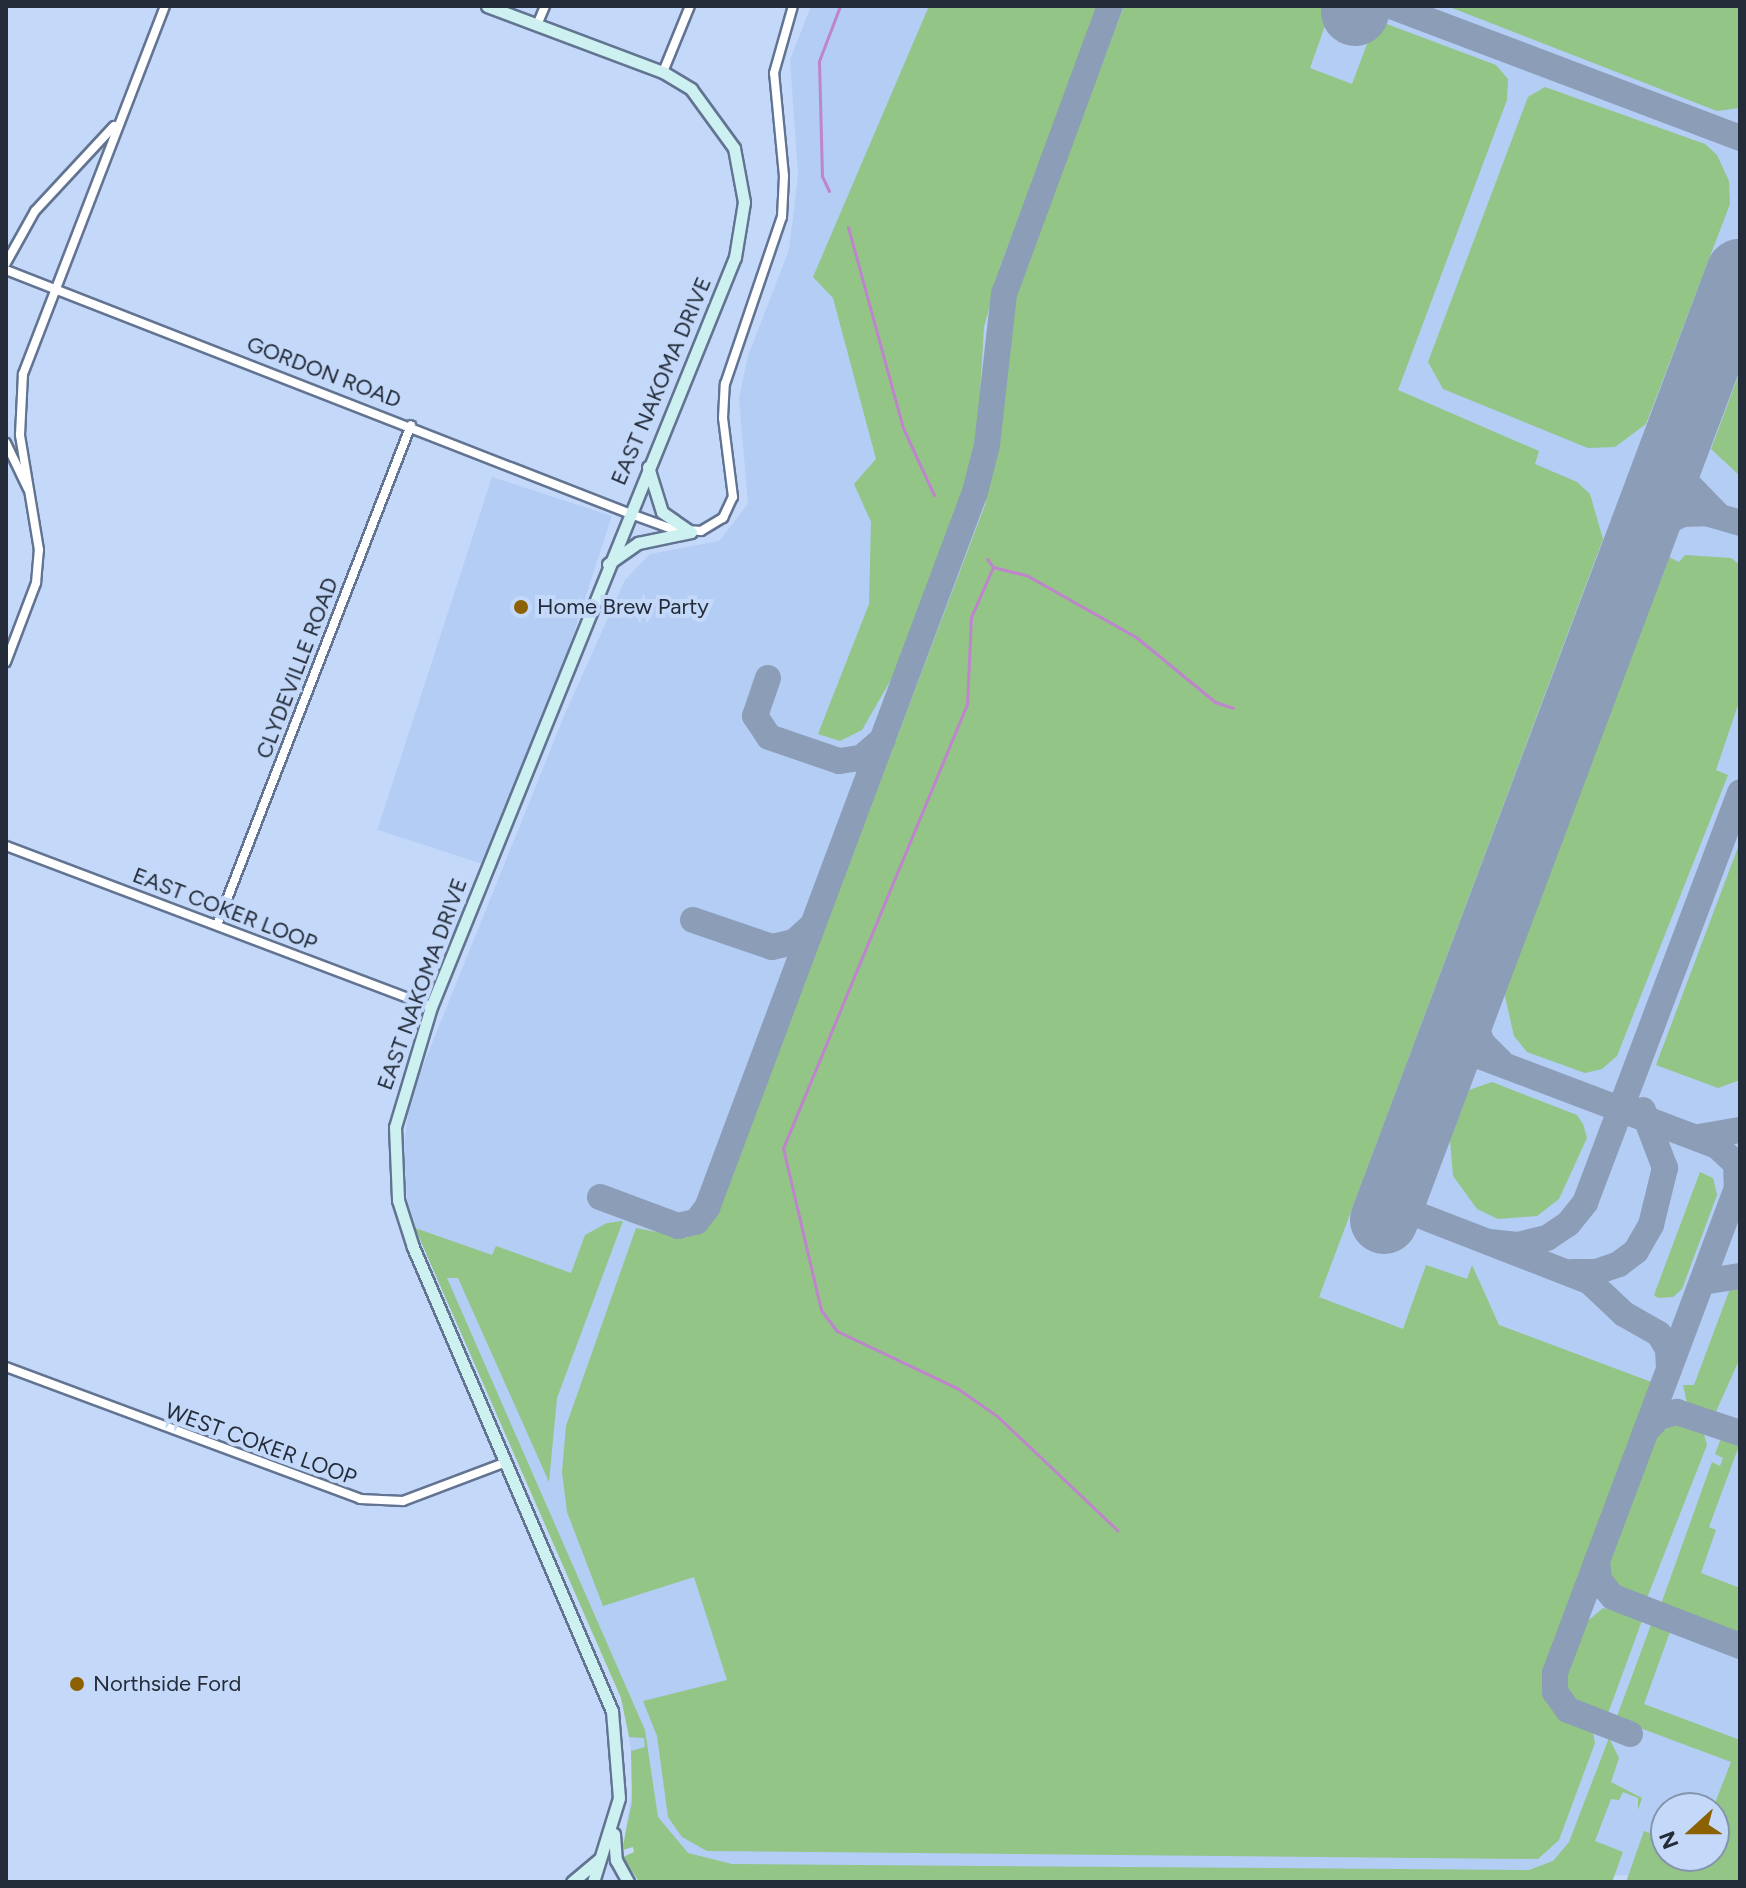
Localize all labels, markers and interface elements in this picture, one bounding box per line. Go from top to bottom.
street label: EAST NAKOMA DRIVE [605,273,717,489]
street label: GORDON ROAD [243,330,405,414]
street label: CLYDEVILLE ROAD [250,574,344,762]
place label: Home Brew Party [537,594,709,620]
marker: Home Brew Party [512,598,530,616]
street label: EAST COKER LOOP [129,862,321,956]
street label: EAST NAKOMA DRIVE [371,874,473,1094]
street label: WEST COKER LOOP [162,1397,360,1491]
place label: Northside Ford [93,1671,241,1697]
marker: Northside Ford [68,1675,86,1693]
north arrow [1650,1792,1730,1872]
text: N [1653,1827,1685,1853]

